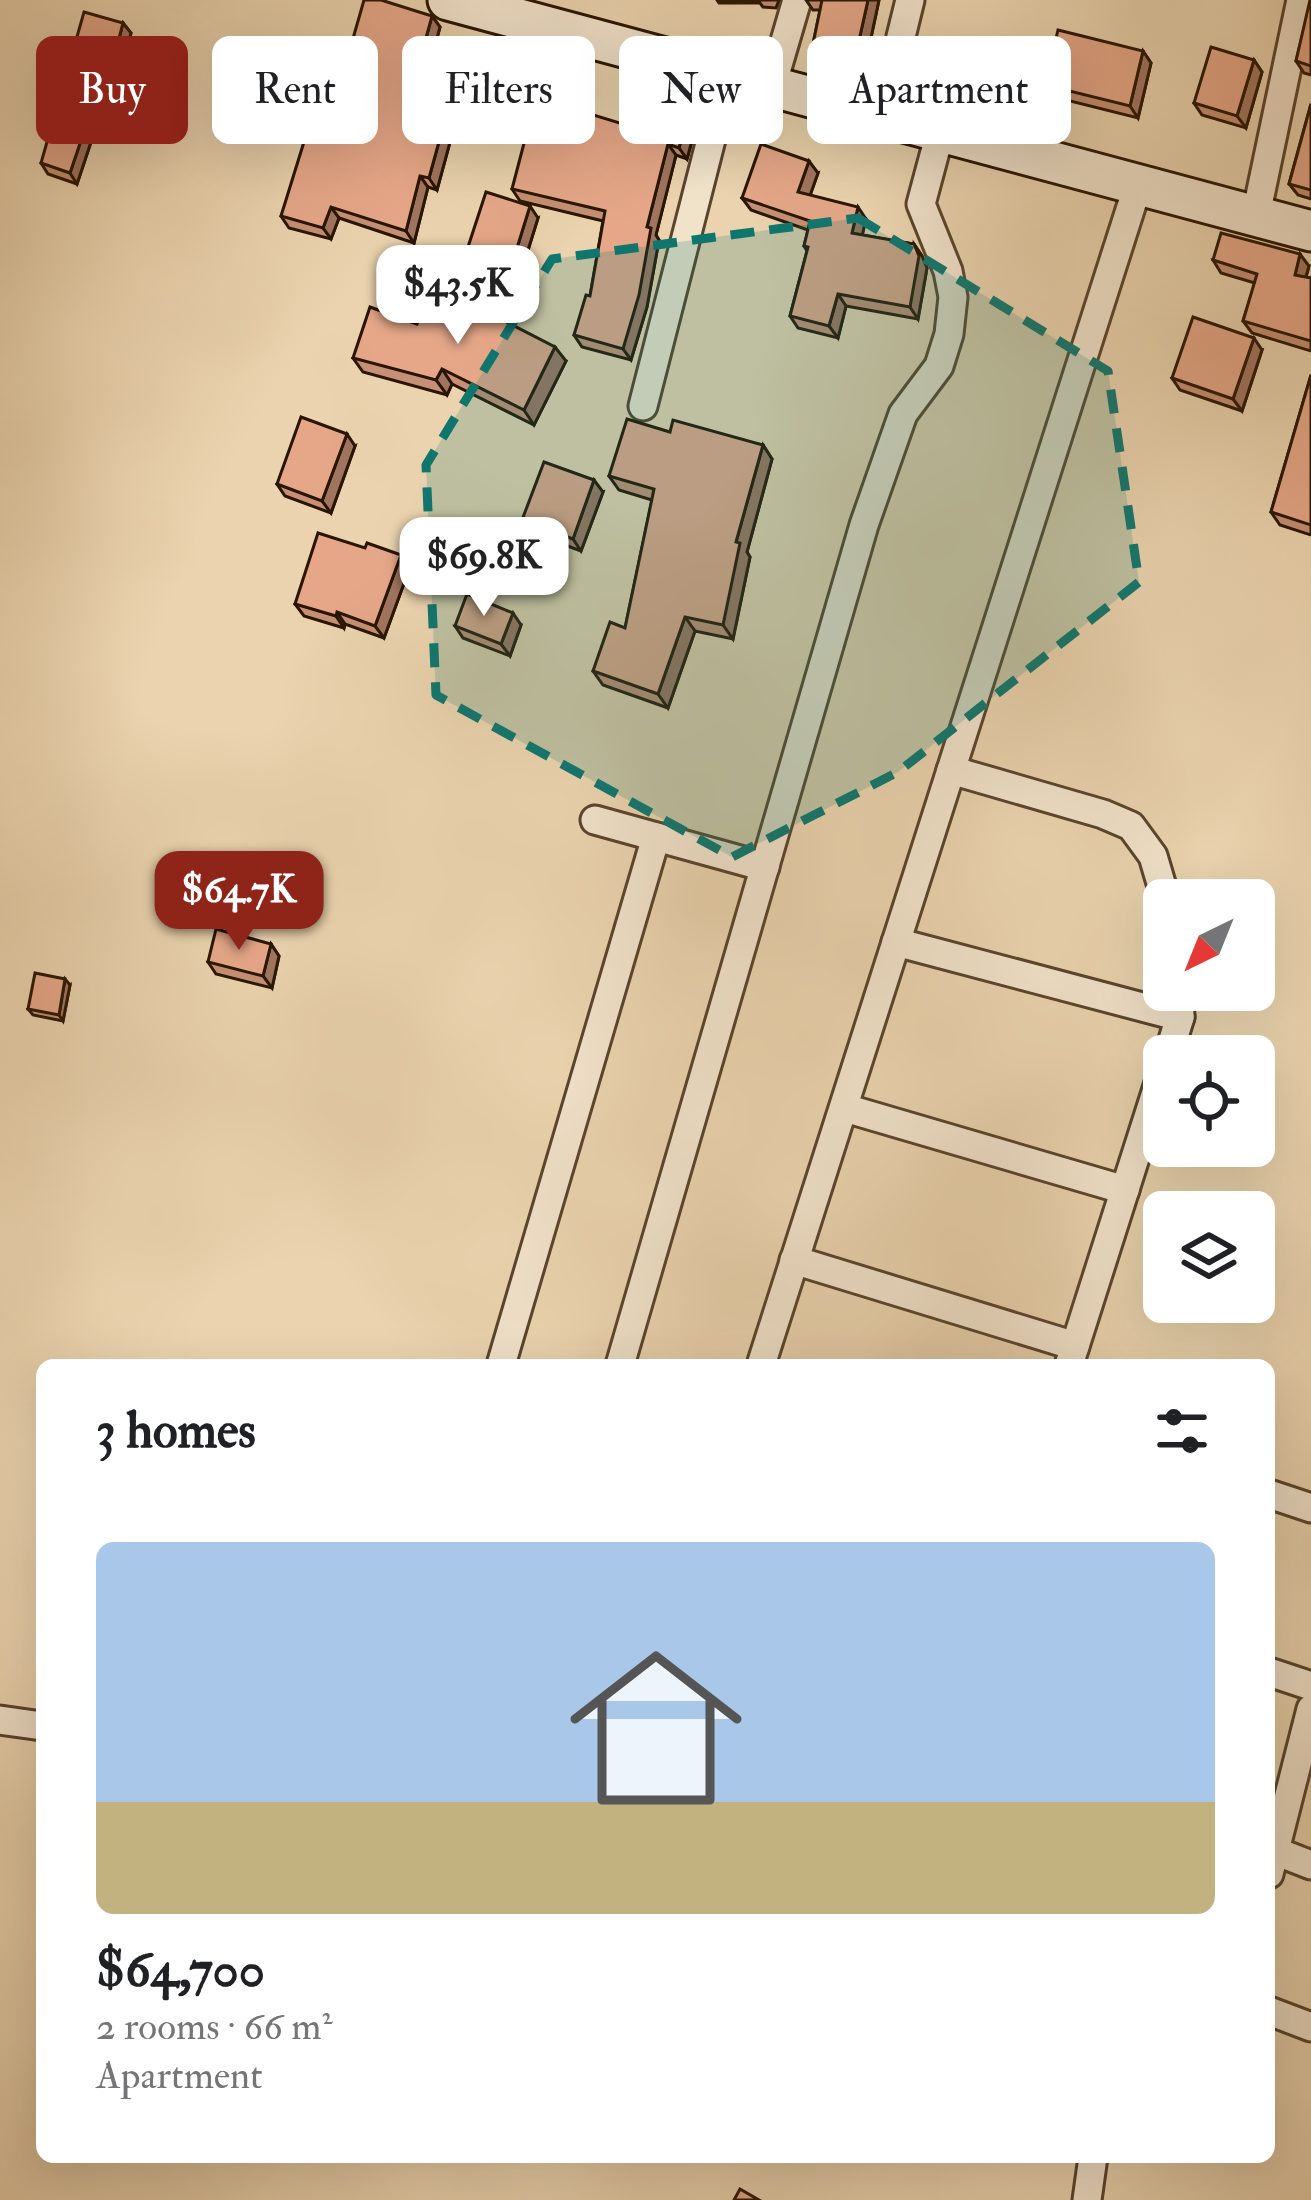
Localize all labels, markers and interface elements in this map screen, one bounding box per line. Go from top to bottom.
chip: Buy [36,36,188,144]
chip: Rent [212,36,378,144]
chip: Filters [402,36,595,144]
chip: New [619,36,783,144]
chip: Apartment [807,36,1071,144]
pin: $43.5K [360,245,556,347]
text: $43.5K [403,259,513,308]
pin: $69.8K [386,517,582,619]
text: $69.8K [427,531,541,580]
pin: $64.7K [141,851,337,953]
text: $64.7K [182,865,296,914]
north arrow [1143,879,1275,1011]
map controls [1143,879,1275,1323]
button: locate [1143,1035,1275,1167]
button: layers [1143,1191,1275,1323]
icon: filters [1149,1398,1215,1464]
text: 3 homes [96,1399,256,1463]
icon: home [548,1620,764,1836]
text: $64,700 [96,1938,265,2002]
text: 2 rooms · 66 m² [96,2002,332,2051]
text: Apartment [96,2051,263,2100]

